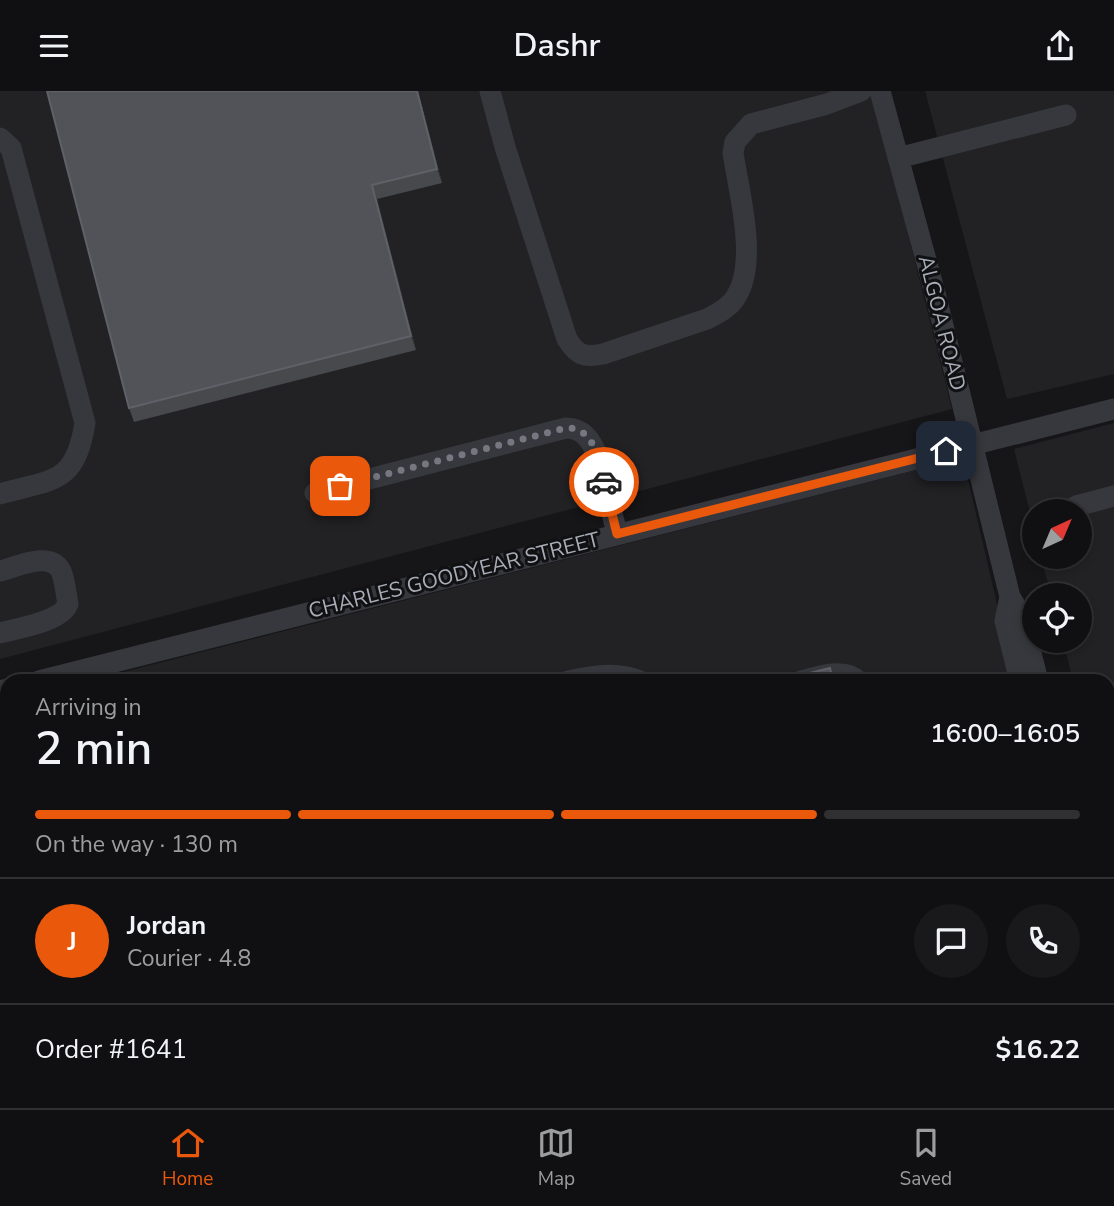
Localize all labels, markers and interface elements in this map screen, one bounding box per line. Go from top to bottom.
text: Dashr [513,24,601,67]
icon: menu [35,27,73,65]
icon: share [1041,27,1079,65]
street label: ALGOA ROAD [912,252,972,394]
pin [916,421,976,481]
icon: home [927,432,965,470]
courier [569,447,639,517]
pin [310,456,370,516]
icon: car [585,463,623,501]
icon: bag [321,467,359,505]
north arrow [1022,499,1092,569]
map controls [1022,499,1092,653]
street label: CHARLES GOODYEAR STREET [306,525,603,625]
button: locate [1022,583,1092,653]
text: Arriving in [35,692,142,723]
text: 16:00–16:05 [930,716,1080,751]
text: 2 min [35,717,152,780]
text: On the way · 130 m [35,829,238,860]
button: chat [914,904,988,978]
button: phone [1006,904,1080,978]
text: Jordan [127,908,206,943]
text: J [67,924,77,959]
text: Courier · 4.8 [127,943,251,974]
text: Order #1641 [35,1032,187,1067]
text: $16.22 [996,1032,1080,1067]
tab: Home [162,1124,213,1192]
tab: Map [537,1124,575,1192]
tab: Saved [899,1124,952,1192]

